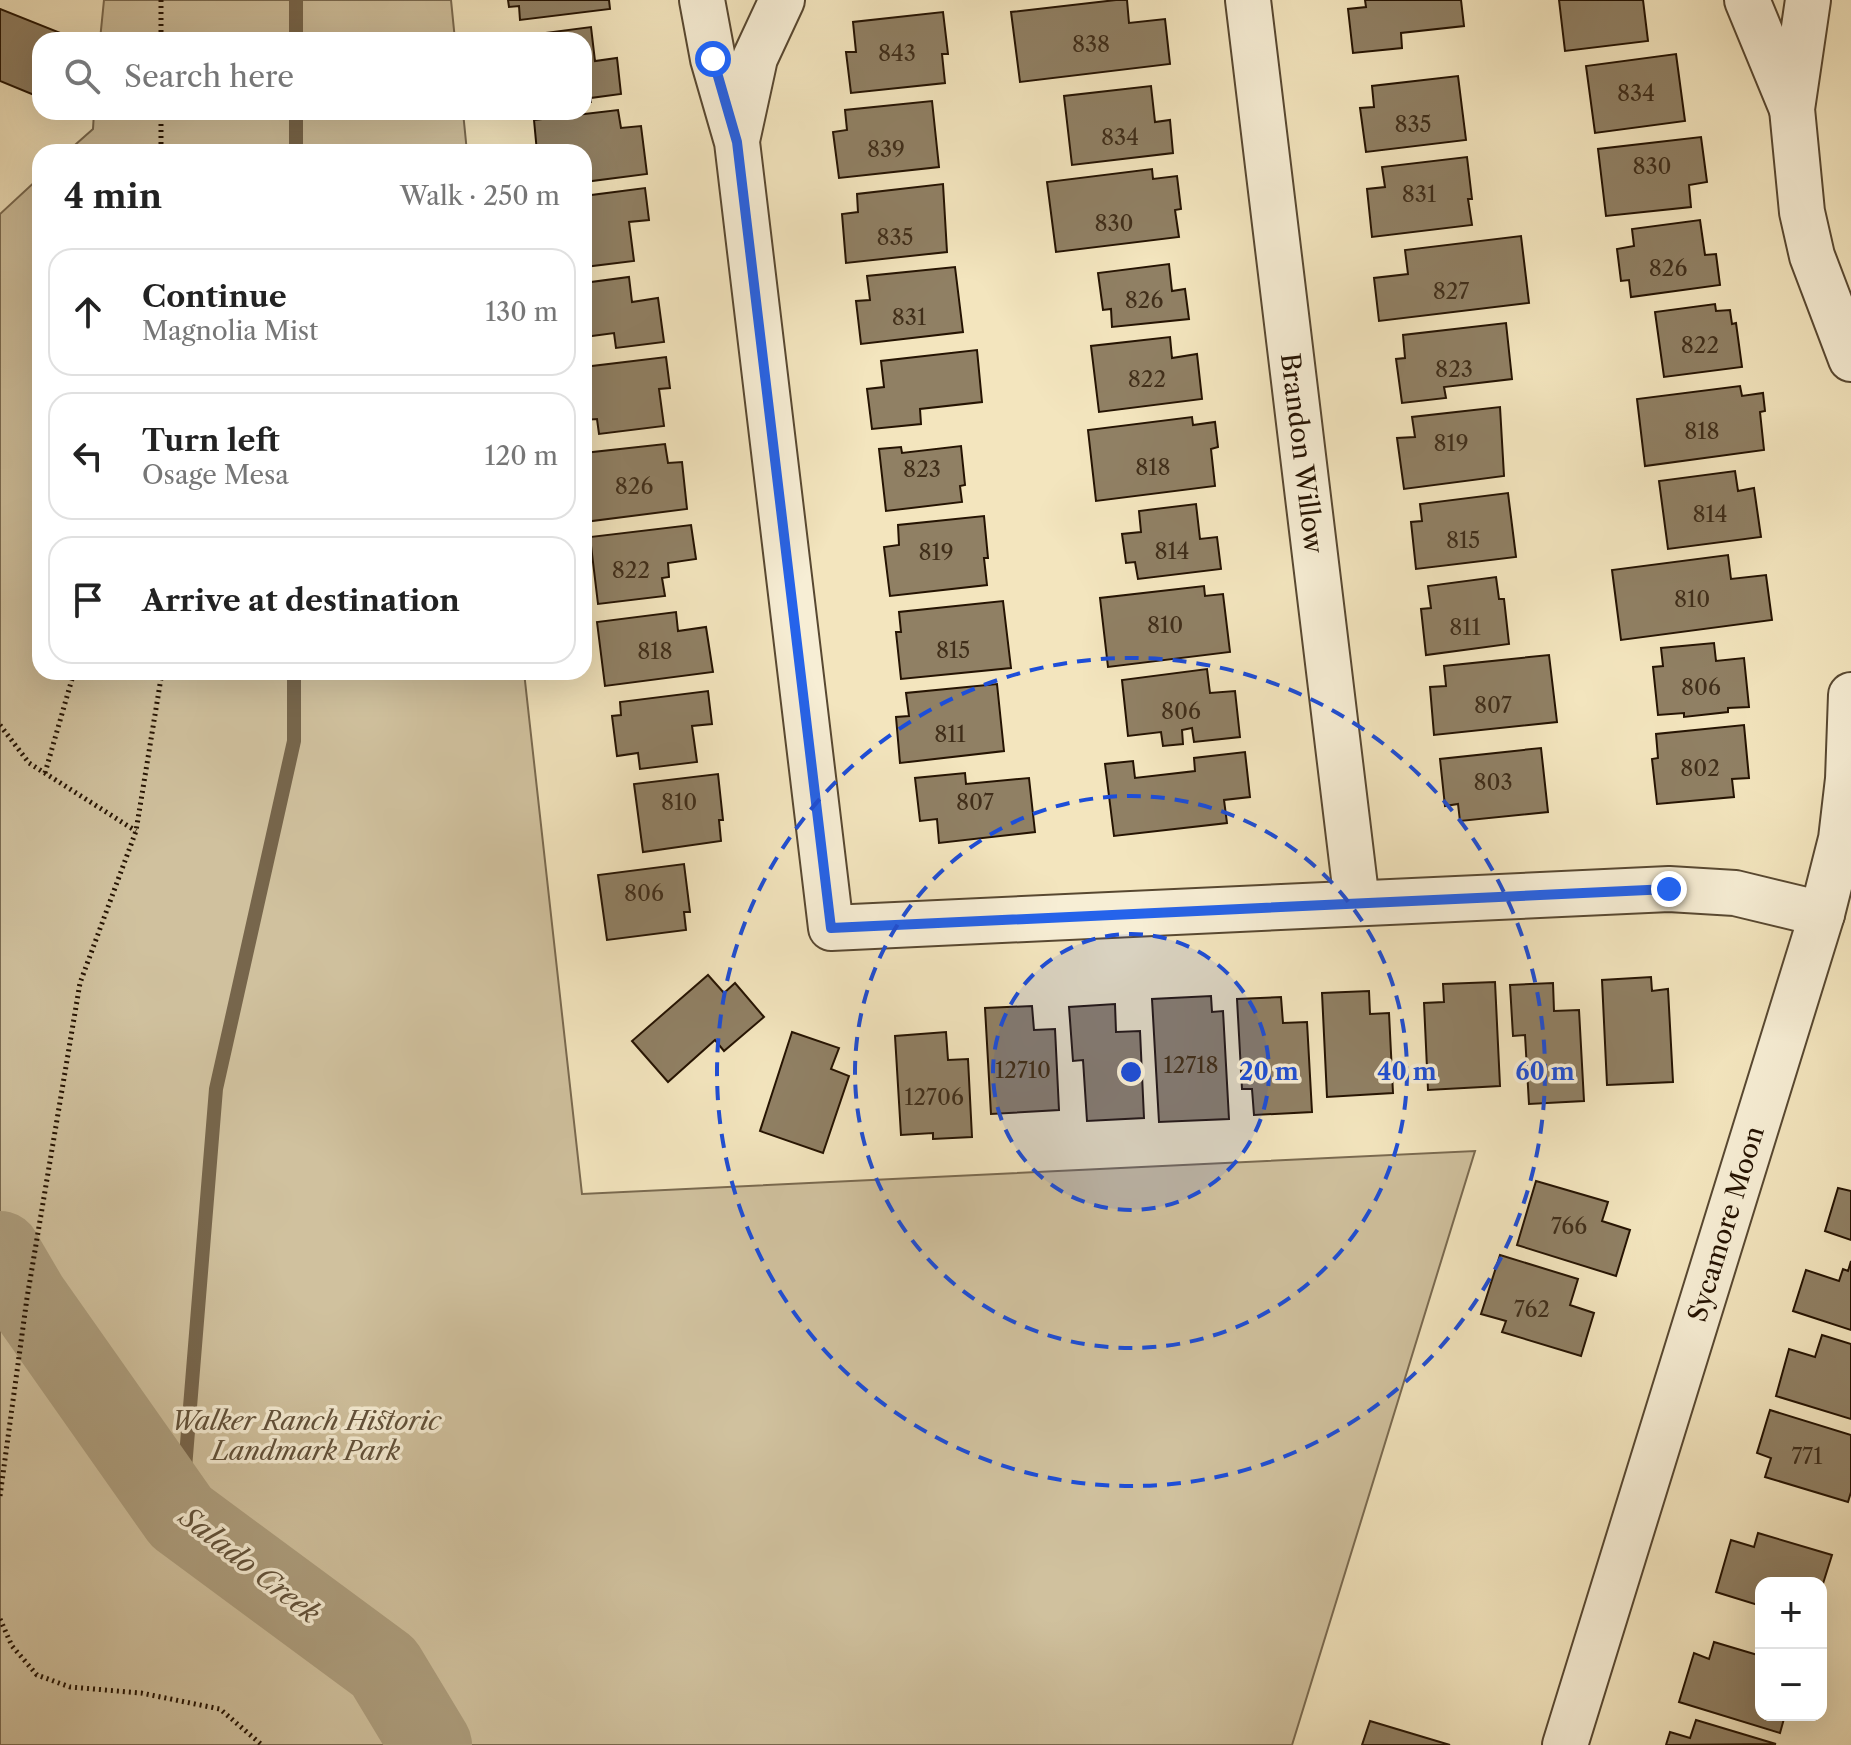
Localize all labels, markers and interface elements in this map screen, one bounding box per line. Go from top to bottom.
house number: 838 [1072,31,1110,58]
search box [32,32,592,120]
house number: 843 [878,40,916,67]
route start [695,41,731,77]
icon: search [60,54,104,98]
text: Search here [124,58,294,95]
house number: 834 [1617,80,1655,107]
house number: 835 [1394,111,1432,138]
house number: 834 [1101,124,1139,151]
house number: 839 [867,136,905,163]
house number: 830 [1632,153,1672,180]
text: 4 min [64,175,162,217]
text: Walk · 250 m [400,180,560,212]
house number: 831 [1402,181,1436,208]
house number: 830 [1094,210,1134,237]
house number: 835 [876,224,914,251]
house number: 826 [1649,255,1687,282]
text: Continue [142,278,287,315]
house number: 827 [1433,278,1469,305]
house number: 826 [1125,287,1163,314]
icon: ahead [66,290,110,334]
text: 130 m [485,296,558,328]
house number: 831 [892,304,926,331]
text: Magnolia Mist [142,315,318,347]
house number: 822 [1681,332,1719,359]
street label: Brandon Willow [1274,351,1330,555]
house number: 823 [1435,356,1473,383]
house number: 822 [1128,366,1166,393]
house number: 818 [1684,418,1720,445]
text: Turn left [142,422,279,459]
house number: 819 [1433,430,1469,457]
icon: left [66,434,110,478]
text: 120 m [484,440,558,472]
house number: 818 [1135,454,1171,481]
house number: 823 [903,456,941,483]
text: Osage Mesa [142,459,289,491]
house number: 826 [615,473,653,500]
house number: 814 [1692,501,1728,528]
house number: 815 [1446,527,1480,554]
house number: 814 [1154,538,1190,565]
house number: 819 [918,539,954,566]
house number: 822 [612,557,650,584]
icon: arrive [66,578,110,622]
text: Arrive at destination [142,582,460,619]
house number: 810 [1674,586,1710,613]
house number: 810 [1147,612,1183,639]
house number: 811 [1449,614,1481,641]
house number: 815 [936,637,970,664]
house number: 818 [637,638,673,665]
house number: 806 [1681,674,1721,701]
house number: 807 [1474,692,1512,719]
house number: 806 [1161,698,1201,725]
house number: 811 [934,721,966,748]
house number: 802 [1680,755,1720,782]
house number: 803 [1473,769,1513,796]
house number: 810 [661,789,697,816]
house number: 807 [956,789,994,816]
route end [1651,871,1687,907]
house number: 806 [624,880,664,907]
house number: 12718 [1163,1052,1219,1079]
house number: 12710 [995,1057,1051,1084]
text: 20 m [1239,1057,1299,1086]
text: 40 m [1377,1057,1437,1086]
text: 60 m [1515,1057,1575,1086]
centre of rings [1117,1058,1145,1086]
house number: 12706 [904,1084,964,1111]
street label: Sycamore Moon [1681,1122,1771,1326]
house number: 766 [1551,1213,1587,1240]
house number: 762 [1514,1296,1550,1323]
park label: Walker Ranch Historic Landmark Park [171,1405,442,1467]
house number: 771 [1792,1443,1822,1470]
water label: Salado Creek [172,1498,327,1631]
map controls [1755,1577,1827,1721]
button: + [1755,1577,1827,1649]
button: − [1755,1649,1827,1721]

